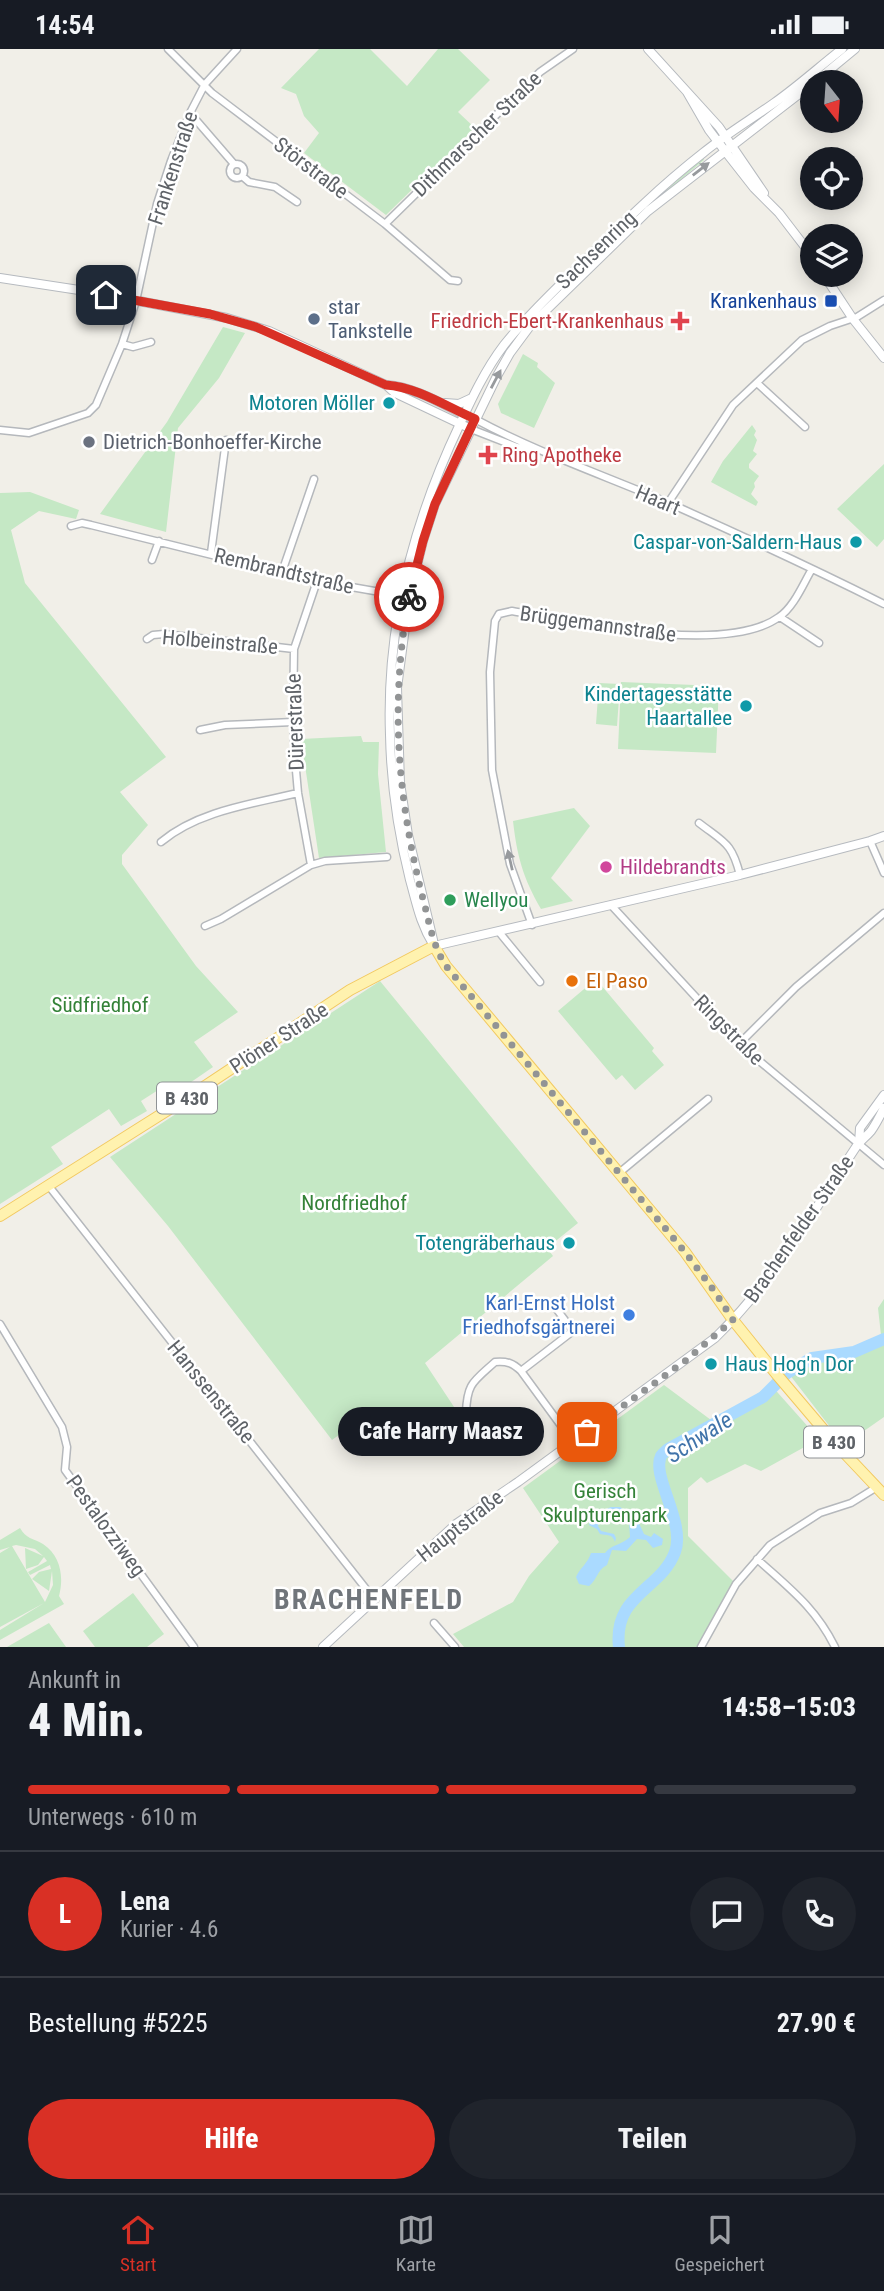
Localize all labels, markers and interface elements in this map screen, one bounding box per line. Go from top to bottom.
text: 14:54 [35,10,95,40]
street label: Dithmarscher Straße [408,66,547,202]
north arrow [800,70,863,133]
map controls [800,70,863,287]
street label: Frankenstraße [143,108,203,228]
street label: Störstraße [269,132,353,204]
button: locate [800,147,863,210]
one-way arrow [692,162,710,177]
street label: Sachsenring [551,206,641,294]
button: layers [800,224,863,287]
pin [76,265,136,325]
icon: home [87,276,125,314]
place label: Krankenhaus [710,289,817,313]
marker: Krankenhaus [823,293,839,309]
place label: star Tankstelle [328,295,413,343]
place label: Friedrich-Ebert-Krankenhaus [431,309,664,333]
marker: star Tankstelle [306,311,322,327]
marker: Friedrich-Ebert-Krankenhaus [670,311,690,331]
one-way arrow [490,369,502,388]
place label: Motoren Möller [249,391,375,415]
marker: Motoren Möller [381,395,397,411]
place label: Dietrich-Bonhoeffer-Kirche [103,430,322,454]
marker: Dietrich-Bonhoeffer-Kirche [81,434,97,450]
place label: Ring Apotheke [502,443,622,467]
marker: Ring Apotheke [480,447,496,463]
street label: Haart [632,480,684,520]
place label: Caspar-von-Saldern-Haus [633,530,842,554]
marker: Caspar-von-Saldern-Haus [848,534,864,550]
street label: Rembrandtstraße [212,543,356,599]
courier [374,562,444,632]
icon: bike [390,578,428,616]
street label: Brüggemannstraße [518,601,678,647]
street label: Holbeinstraße [161,625,279,659]
street label: Dürerstraße [281,673,309,771]
place label: Kindertagesstätte Haartallee [584,682,732,730]
marker: Kindertagesstätte Haartallee [738,698,754,714]
one-way arrow [504,849,515,871]
place label: Hildebrandts [620,855,726,879]
marker: Hildebrandts [598,859,614,875]
place label: Wellyou [464,888,528,912]
marker: Wellyou [442,892,458,908]
place label: El Paso [586,969,648,993]
marker: El Paso [564,973,580,989]
street label: Ringstraße [689,990,769,1070]
park label: Südfriedhof [52,993,149,1017]
street label: Plöner Straße [225,997,333,1079]
road number: B 430 [157,1083,217,1113]
street label: Brachenfelder Straße [739,1151,859,1307]
park label: Nordfriedhof [301,1191,407,1215]
place label: Totengräberhaus [415,1231,555,1255]
marker: Totengräberhaus [561,1235,577,1251]
place label: Karl-Ernst Holst Friedhofsgärtnerei [462,1291,615,1339]
marker: Karl-Ernst Holst Friedhofsgärtnerei [621,1307,637,1323]
street label: Hanssenstraße [162,1336,260,1448]
place label: Haus Hog'n Dor [725,1352,854,1376]
marker: Haus Hog'n Dor [703,1356,719,1372]
pin [557,1402,617,1462]
water label: Schwale [661,1406,737,1469]
callout: Cafe Harry Maasz [338,1407,545,1457]
icon: bag [568,1413,606,1451]
text: Cafe Harry Maasz [359,1418,523,1445]
road number: B 430 [804,1427,864,1457]
street label: Pestalozziweg [61,1471,151,1581]
park label: Gerisch Skulpturenpark [543,1479,668,1527]
street label: Hauptstraße [412,1485,508,1567]
district label: BRACHENFELD [274,1583,464,1616]
text: Ankunft in [28,1667,121,1694]
text: 14:58–15:03 [722,1692,856,1722]
text: 4 Min. [28,1693,145,1747]
text: Unterwegs · 610 m [28,1804,197,1831]
button: chat [690,1877,764,1951]
button: phone [782,1877,856,1951]
text: Lena [120,1886,170,1916]
text: L [59,1899,71,1929]
text: Kurier · 4.6 [120,1916,218,1943]
text: Bestellung #5225 [28,2008,208,2038]
text: 27.90 € [777,2008,856,2038]
button: Hilfe [28,2099,435,2179]
button: Teilen [449,2099,856,2179]
tab: Start [119,2211,157,2276]
tab: Karte [396,2211,436,2276]
tab: Gespeichert [675,2211,765,2276]

